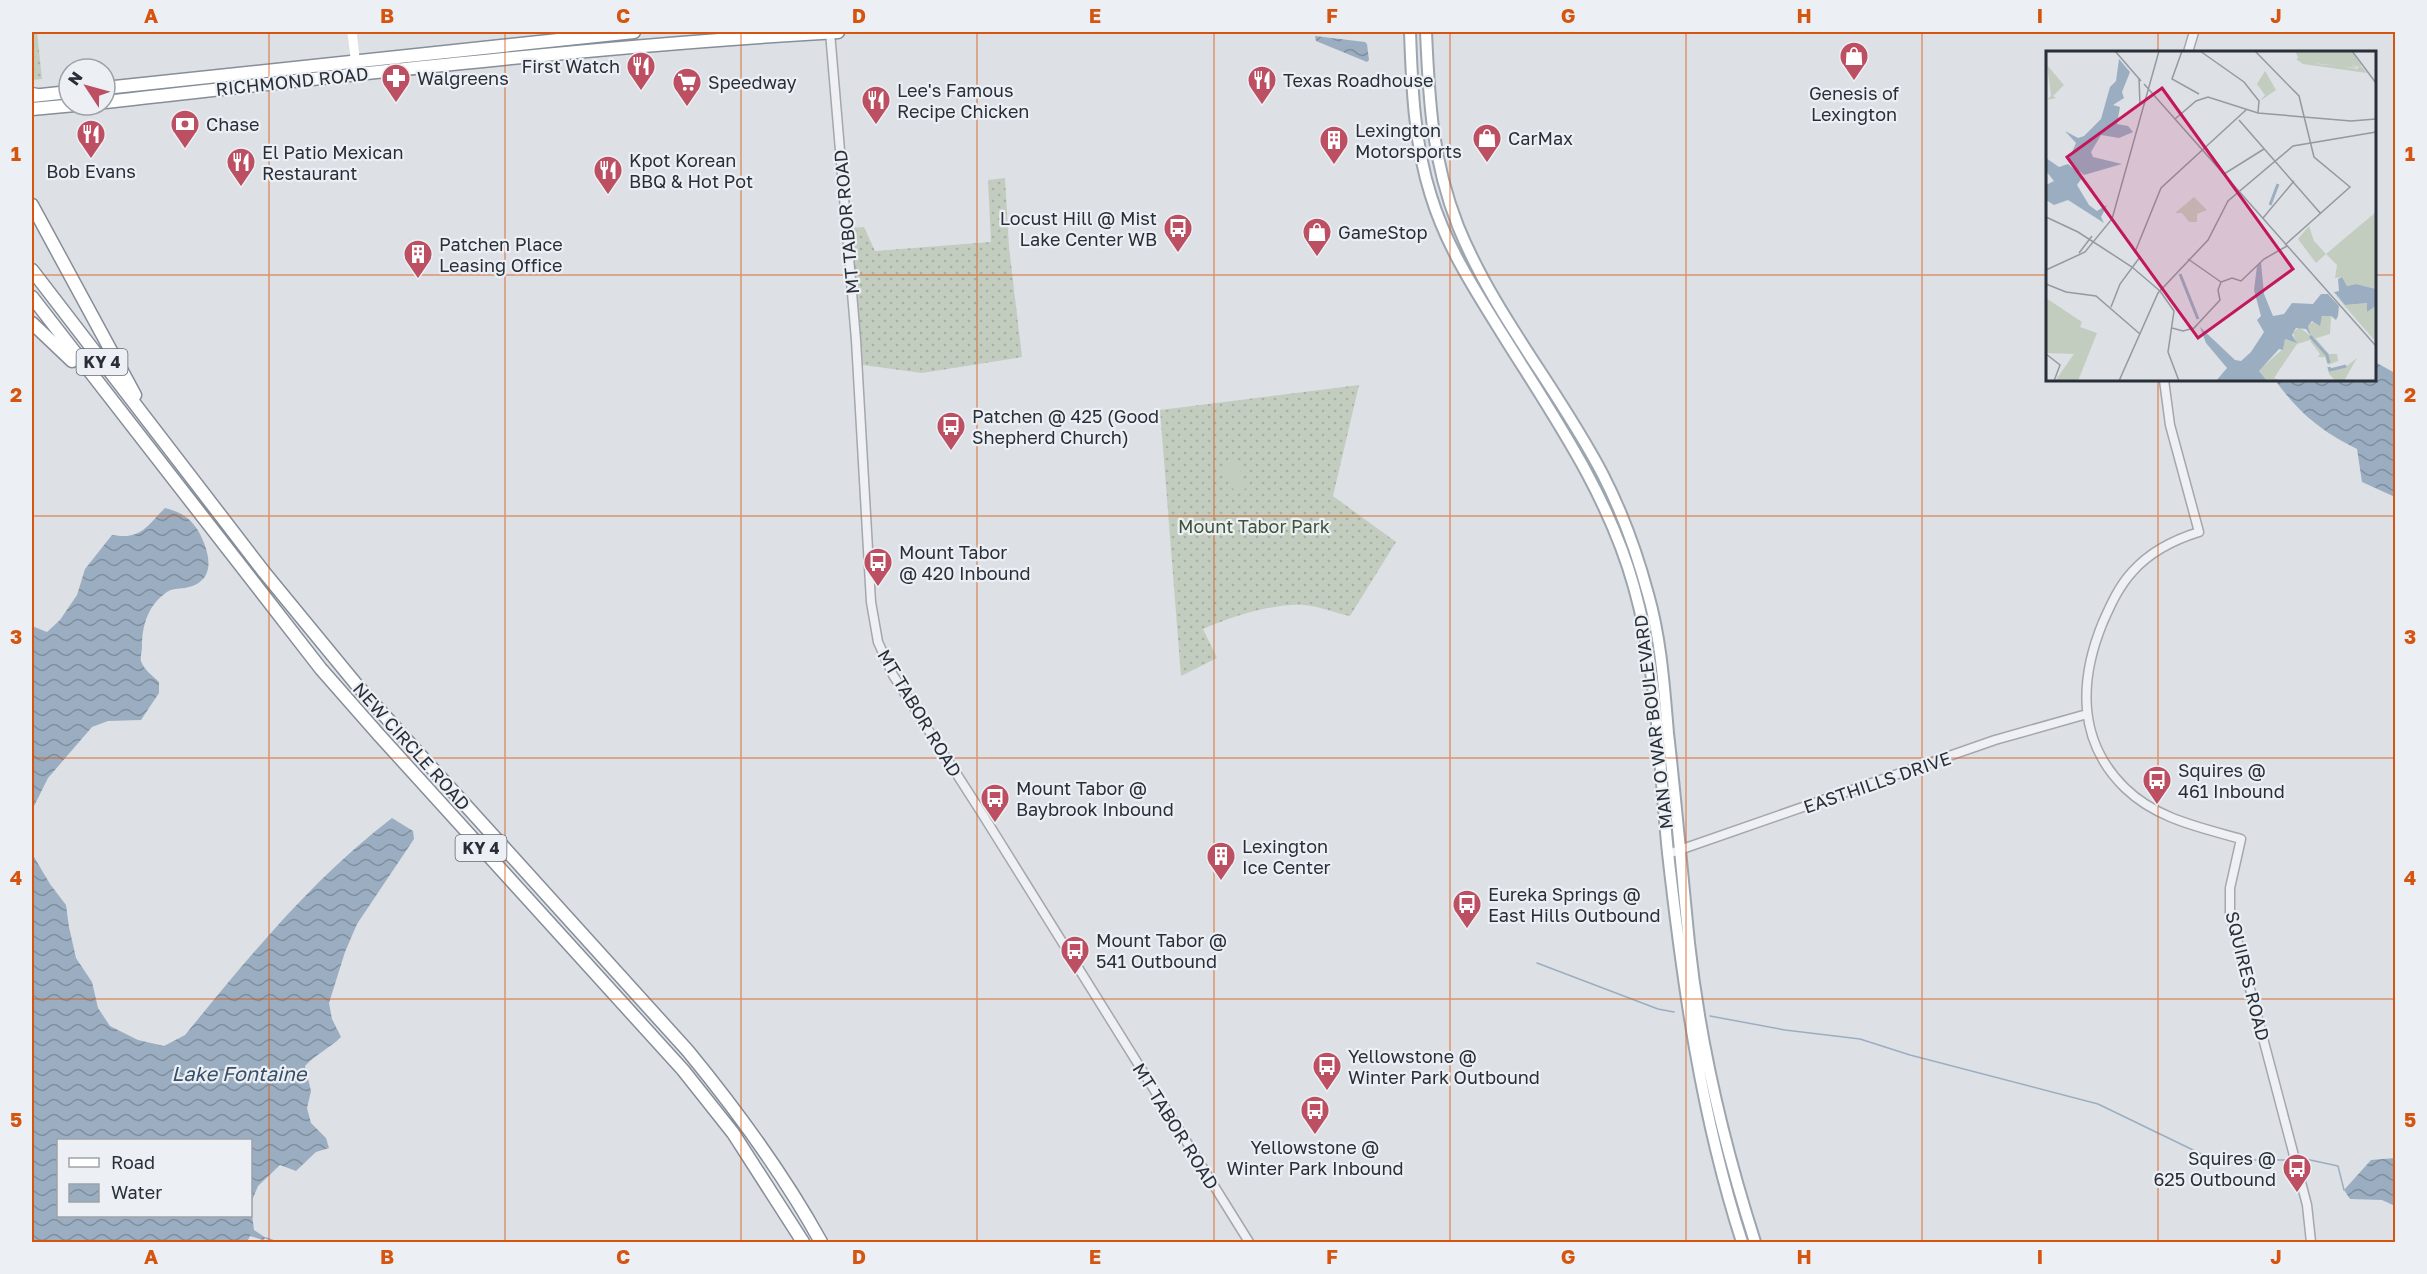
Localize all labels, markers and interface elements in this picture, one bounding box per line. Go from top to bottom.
text: A [144,3,158,27]
text: B [380,3,394,27]
text: C [616,3,630,27]
text: D [852,3,866,27]
text: E [1089,3,1101,27]
text: F [1326,3,1338,27]
text: G [1561,3,1575,27]
text: H [1796,3,1812,27]
text: I [2037,3,2043,27]
text: J [2270,3,2282,27]
shop icon: Genesis of Lexington [1838,40,1870,82]
restaurant icon: First Watch [625,50,657,92]
inset map [2046,51,2376,381]
place label: First Watch [522,55,620,77]
north arrow [57,57,117,117]
street label: RICHMOND ROAD [215,62,369,100]
pharmacy icon: Walgreens [380,62,412,104]
restaurant icon: Texas Roadhouse [1246,64,1278,106]
supermarket icon: Speedway [671,66,703,108]
text: N [63,67,87,89]
place label: Walgreens [417,67,509,89]
place label: Texas Roadhouse [1283,69,1433,91]
place label: Speedway [708,71,797,93]
place label: Lee's Famous Recipe Chicken [897,79,1029,122]
place label: Genesis of Lexington [1809,82,1900,125]
restaurant icon: Lee's Famous Recipe Chicken [860,84,892,126]
bank icon: Chase [169,108,201,150]
place label: Chase [206,113,259,135]
restaurant icon: Bob Evans [75,118,107,160]
place label: Lexington Motorsports [1355,119,1462,162]
shop icon: CarMax [1471,122,1503,164]
building icon: Lexington Motorsports [1318,124,1350,166]
place label: CarMax [1508,127,1573,149]
text: 1 [11,141,21,165]
place label: El Patio Mexican Restaurant [262,141,404,184]
text: 1 [2405,141,2415,165]
restaurant icon: El Patio Mexican Restaurant [225,146,257,188]
place label: Kpot Korean BBQ & Hot Pot [629,149,753,192]
street label: MT TABOR ROAD [829,149,863,295]
restaurant icon: Kpot Korean BBQ & Hot Pot [592,154,624,196]
place label: Bob Evans [46,160,136,182]
place label: Locust Hill @ Mist Lake Center WB [1000,207,1157,250]
bus stop icon: Locust Hill @ Mist Lake Center WB [1162,212,1194,254]
shop icon: GameStop [1301,216,1333,258]
place label: GameStop [1338,221,1427,243]
place label: Patchen Place Leasing Office [439,233,563,276]
building icon: Patchen Place Leasing Office [402,238,434,280]
road number: KY 4 [76,349,128,375]
text: 2 [10,382,22,406]
text: 2 [2404,382,2416,406]
place label: Patchen @ 425 (Good Shepherd Church) [972,405,1159,448]
bus stop icon: Patchen @ 425 (Good Shepherd Church) [935,410,967,452]
park label: Mount Tabor Park [1178,515,1330,537]
place label: Mount Tabor @ 420 Inbound [899,541,1031,584]
bus stop icon: Mount Tabor @ 420 Inbound [862,546,894,588]
street label: MAN O WAR BOULEVARD [1629,614,1677,830]
text: 3 [10,624,22,648]
text: 3 [2404,624,2416,648]
street label: MT TABOR ROAD [873,645,967,781]
street label: NEW CIRCLE ROAD [349,678,475,814]
street label: EASTHILLS DRIVE [1800,746,1954,818]
place label: Squires @ 461 Inbound [2178,759,2285,802]
bus stop icon: Squires @ 461 Inbound [2141,764,2173,806]
place label: Mount Tabor @ Baybrook Inbound [1016,777,1174,820]
bus stop icon: Mount Tabor @ Baybrook Inbound [979,782,1011,824]
road number: KY 4 [456,835,506,861]
place label: Lexington Ice Center [1242,835,1331,878]
building icon: Lexington Ice Center [1205,840,1237,882]
text: 4 [10,865,22,889]
text: 4 [2404,865,2416,889]
place label: Eureka Springs @ East Hills Outbound [1488,883,1661,926]
bus stop icon: Eureka Springs @ East Hills Outbound [1451,888,1483,930]
street label: SQUIRES ROAD [2221,909,2275,1043]
place label: Mount Tabor @ 541 Outbound [1096,929,1227,972]
bus stop icon: Mount Tabor @ 541 Outbound [1059,934,1091,976]
place label: Yellowstone @ Winter Park Outbound [1348,1045,1540,1088]
bus stop icon: Yellowstone @ Winter Park Outbound [1311,1050,1343,1092]
street label: MT TABOR ROAD [1128,1059,1224,1193]
water label: Lake Fontaine [172,1061,308,1085]
bus stop icon: Yellowstone @ Winter Park Inbound [1299,1094,1331,1136]
text: 5 [10,1107,22,1131]
text: 5 [2404,1107,2416,1131]
place label: Yellowstone @ Winter Park Inbound [1226,1136,1404,1179]
legend [57,1139,252,1217]
place label: Squires @ 625 Outbound [2153,1147,2276,1190]
text: Road [111,1151,155,1173]
bus stop icon: Squires @ 625 Outbound [2281,1152,2313,1194]
text: Water [111,1181,162,1203]
text: A [144,1244,158,1268]
text: B [380,1244,394,1268]
text: C [616,1244,630,1268]
text: D [852,1244,866,1268]
text: E [1089,1244,1101,1268]
text: F [1326,1244,1338,1268]
text: G [1561,1244,1575,1268]
text: H [1796,1244,1812,1268]
text: I [2037,1244,2043,1268]
text: J [2270,1244,2282,1268]

